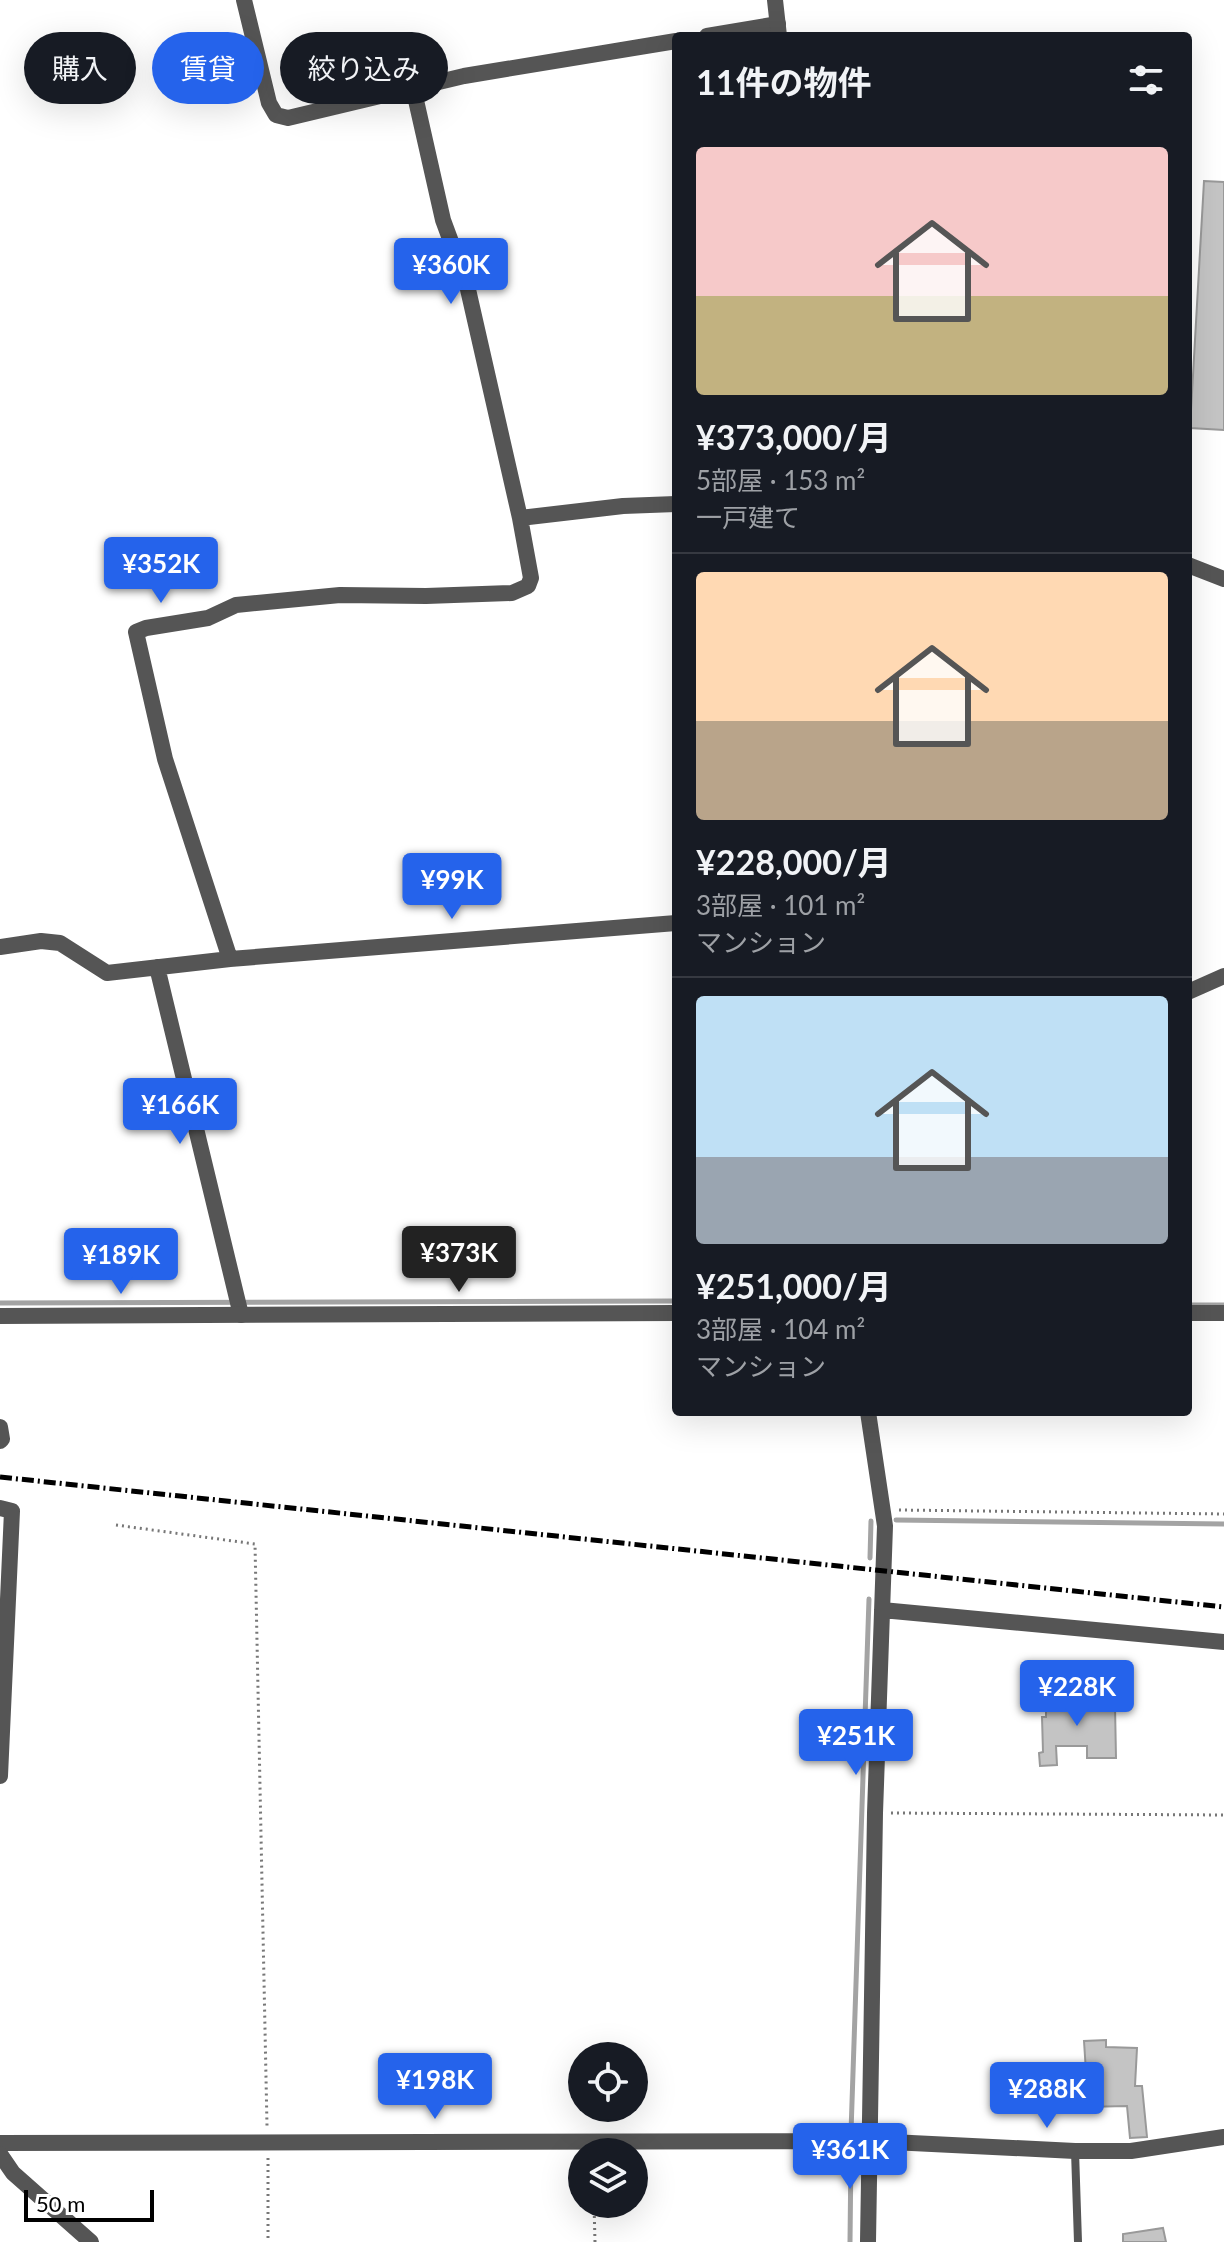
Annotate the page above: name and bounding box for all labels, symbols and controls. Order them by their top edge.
chip: 購入 [24,32,136,104]
chip: 賃貸 [152,32,264,104]
chip: 絞り込み [280,32,448,104]
icon: filters [1124,58,1168,102]
text: 11件の物件 [696,61,871,102]
icon: home [860,199,1004,343]
pin: ¥360K [395,238,507,306]
text: ¥360K [412,248,490,280]
text: ¥373,000/月 [696,416,892,457]
text: 5部屋 · 153 m² [696,464,865,496]
text: 一戸建て [696,501,800,533]
pin: ¥352K [105,537,217,605]
text: ¥352K [122,547,200,579]
icon: home [860,624,1004,768]
text: ¥228,000/月 [696,841,892,882]
pin: ¥99K [405,853,499,921]
text: ¥99K [420,863,484,895]
text: 3部屋 · 101 m² [696,889,865,921]
text: マンション [696,926,826,958]
icon: home [860,1048,1004,1192]
pin: ¥166K [124,1078,236,1146]
text: ¥166K [141,1088,219,1120]
pin: ¥373K [403,1226,515,1294]
pin: ¥189K [65,1228,177,1296]
text: ¥373K [420,1236,498,1268]
text: ¥189K [82,1238,160,1270]
text: ¥251,000/月 [696,1265,892,1306]
text: 3部屋 · 104 m² [696,1313,865,1345]
text: マンション [696,1350,826,1382]
pin: ¥228K [1021,1660,1133,1728]
text: ¥228K [1038,1670,1116,1702]
pin: ¥251K [800,1709,912,1777]
text: ¥251K [817,1719,895,1751]
map controls [568,2042,648,2218]
button: locate [568,2042,648,2122]
pin: ¥198K [379,2053,491,2121]
pin: ¥288K [991,2062,1103,2130]
text: ¥198K [396,2063,474,2095]
text: ¥288K [1008,2072,1086,2104]
pin: ¥361K [794,2123,906,2191]
text: ¥361K [811,2133,889,2165]
button: layers [568,2138,648,2218]
scale bar [24,2186,154,2222]
text: 50 m [36,2190,85,2217]

